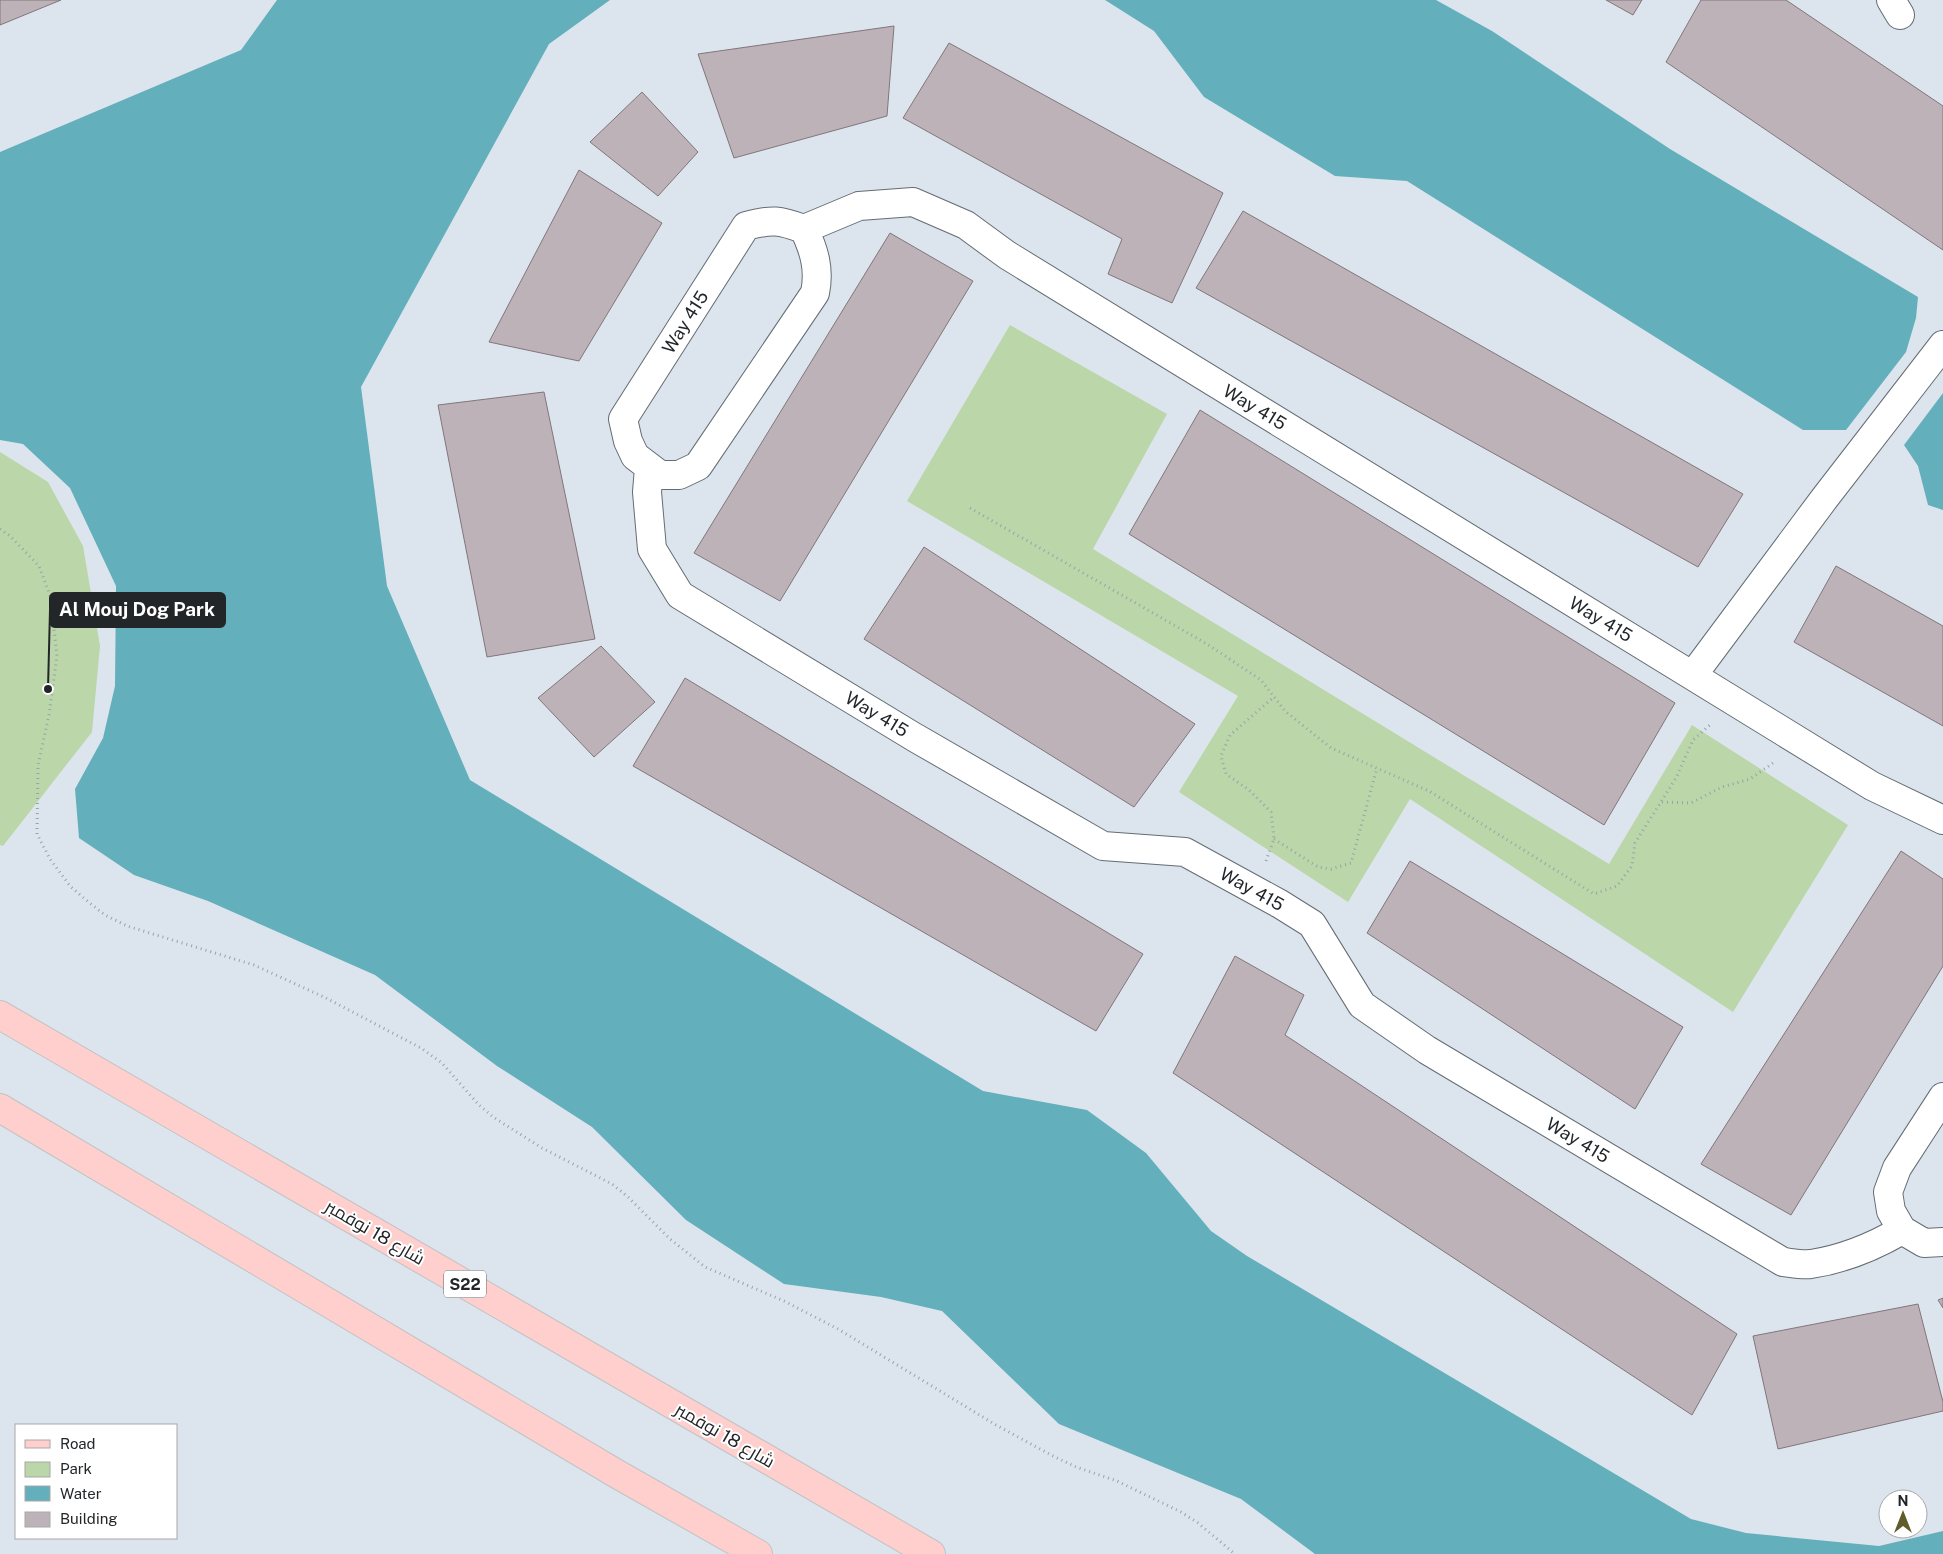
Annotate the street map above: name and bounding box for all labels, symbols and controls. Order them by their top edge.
street label: Way 415 [658,287,712,357]
street label: Way 415 [1220,380,1290,434]
street label: Way 415 [1566,592,1636,646]
callout: Al Mouj Dog Park [50,593,225,627]
text: Al Mouj Dog Park [59,598,215,620]
street label: Way 415 [842,687,912,741]
street label: Way 415 [1216,863,1288,915]
street label: Way 415 [1543,1113,1613,1167]
street label: شارع 18 نوفمبر [320,1195,429,1271]
road number: S22 [444,1270,486,1298]
street label: شارع 18 نوفمبر [670,1398,779,1474]
legend [15,1424,178,1539]
text: Road [60,1435,96,1452]
text: Park [60,1460,92,1477]
text: Water [60,1485,102,1502]
north arrow [1878,1489,1928,1539]
text: N [1898,1493,1908,1509]
text: Building [60,1510,118,1527]

